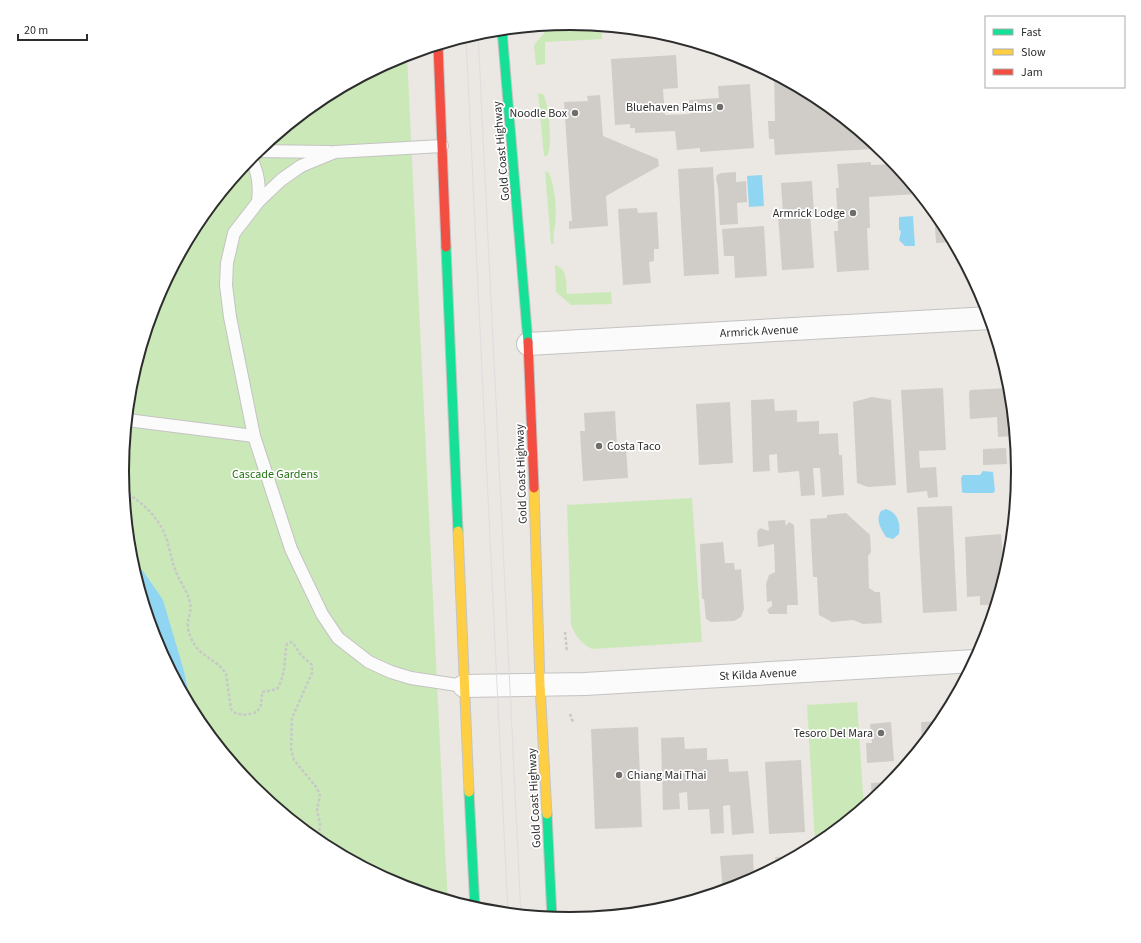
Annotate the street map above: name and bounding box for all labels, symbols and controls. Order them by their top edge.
scale bar [18,16,87,42]
legend [985,16,1125,88]
text: 20 m [24,22,48,39]
text: Fast [1021,24,1041,41]
text: Slow [1021,44,1046,61]
text: Jam [1021,64,1043,81]
place label: Bluehaven Palms [626,99,712,116]
street label: Gold Coast Highway [489,100,514,202]
marker: Bluehaven Palms [715,102,725,112]
place label: Noodle Box [509,105,568,122]
marker: Noodle Box [570,108,580,118]
place label: Armrick Lodge [773,205,845,222]
marker: Armrick Lodge [848,208,858,218]
street label: Armrick Avenue [719,321,799,342]
street label: Gold Coast Highway [511,423,532,524]
place label: Costa Taco [607,438,661,455]
marker: Costa Taco [594,441,604,451]
park label: Cascade Gardens [232,466,318,483]
street label: St Kilda Avenue [719,664,797,685]
place label: Tesoro Del Mara [793,725,873,742]
marker: Tesoro Del Mara [876,728,886,738]
street label: Gold Coast Highway [523,747,546,848]
place label: Chiang Mai Thai [627,767,707,784]
marker: Chiang Mai Thai [614,770,624,780]

